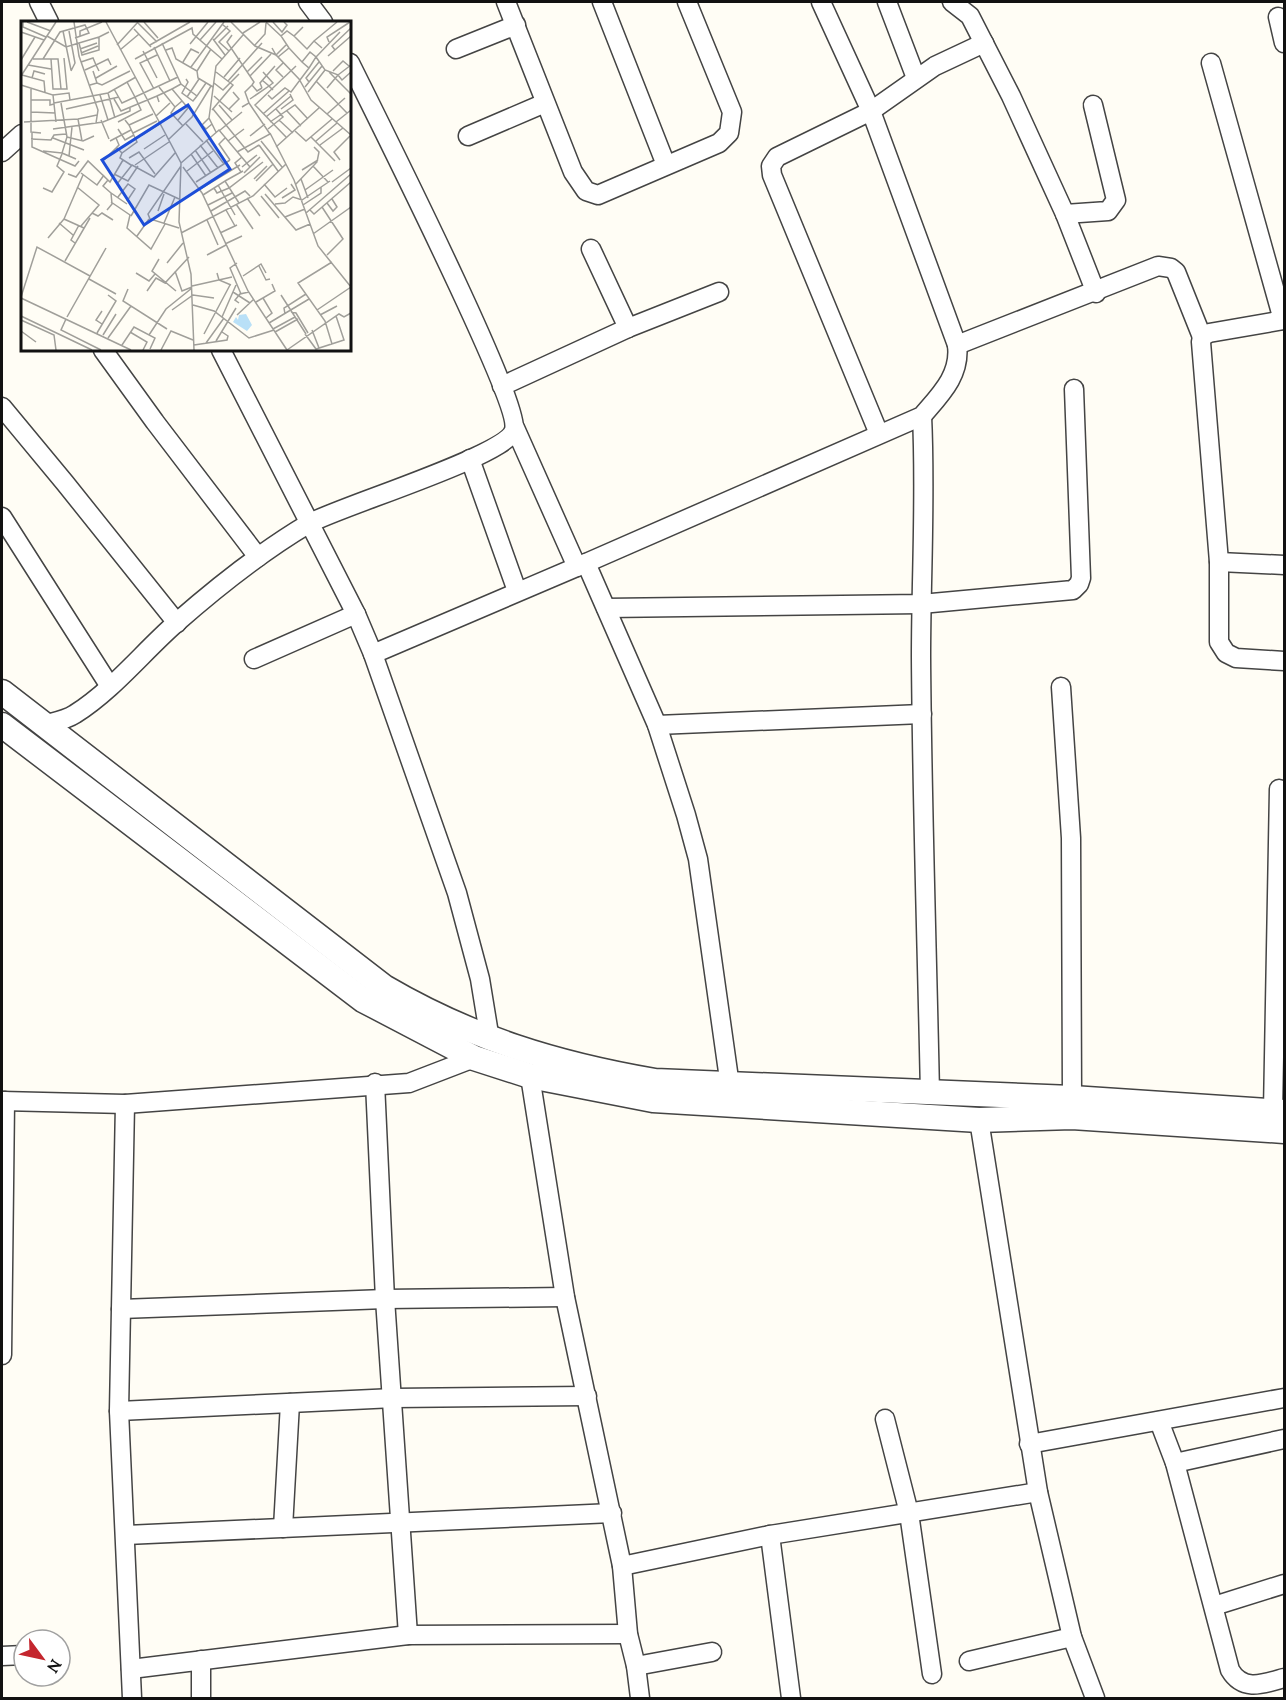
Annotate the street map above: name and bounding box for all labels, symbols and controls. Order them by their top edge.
inset map [21,21,351,351]
north arrow [12,1628,72,1688]
text: N [43,1656,66,1677]

